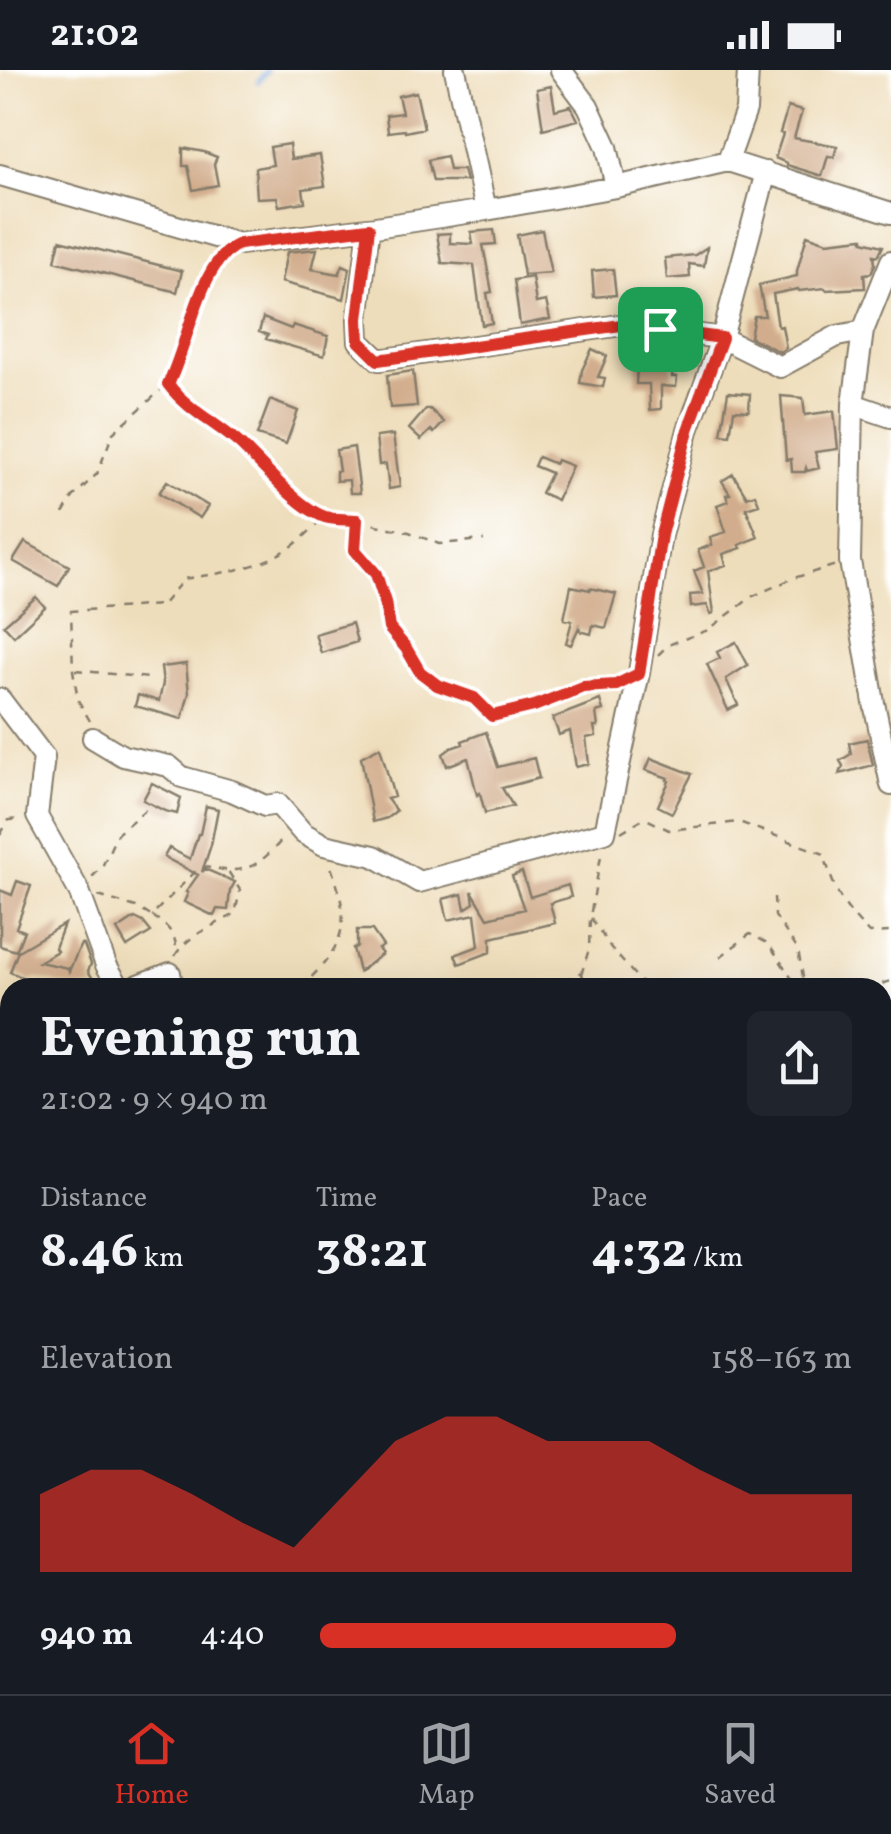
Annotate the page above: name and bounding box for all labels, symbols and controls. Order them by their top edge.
text: 21:02 [50,9,139,62]
pin [618,287,703,372]
icon: arrive [633,302,688,357]
text: Evening run [40,1003,361,1079]
button: share [747,1011,852,1116]
text: 21:02 · 9 × 940 m [40,1079,268,1123]
text: Distance [40,1179,147,1218]
text: Time [316,1179,377,1218]
text: Pace [591,1179,647,1218]
text: 8.46 [40,1218,138,1288]
text: 38:21 [316,1218,429,1288]
text: 4:32 [591,1218,687,1288]
text: km [138,1239,184,1278]
text: /km [687,1239,743,1278]
text: Elevation [40,1338,173,1382]
text: 158–163 m [710,1338,852,1382]
text: 940 m [40,1614,133,1658]
text: 4:40 [200,1614,264,1658]
tab: Home [115,1716,189,1815]
tab: Map [418,1716,474,1815]
tab: Saved [704,1716,776,1815]

